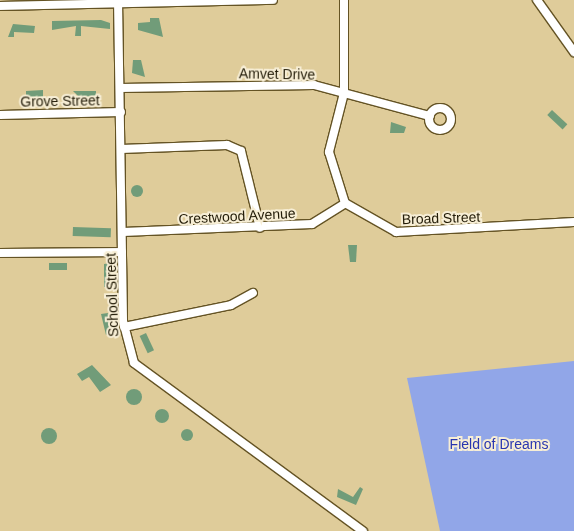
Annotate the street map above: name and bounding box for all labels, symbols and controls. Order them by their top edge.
street label: Amvet Drive [239,65,315,83]
street label: Grove Street [20,92,100,110]
street label: Crestwood Avenue [178,205,296,227]
street label: Broad Street [401,208,481,228]
street label: School Street [102,253,122,337]
park label: Field of Dreams [450,436,548,452]

